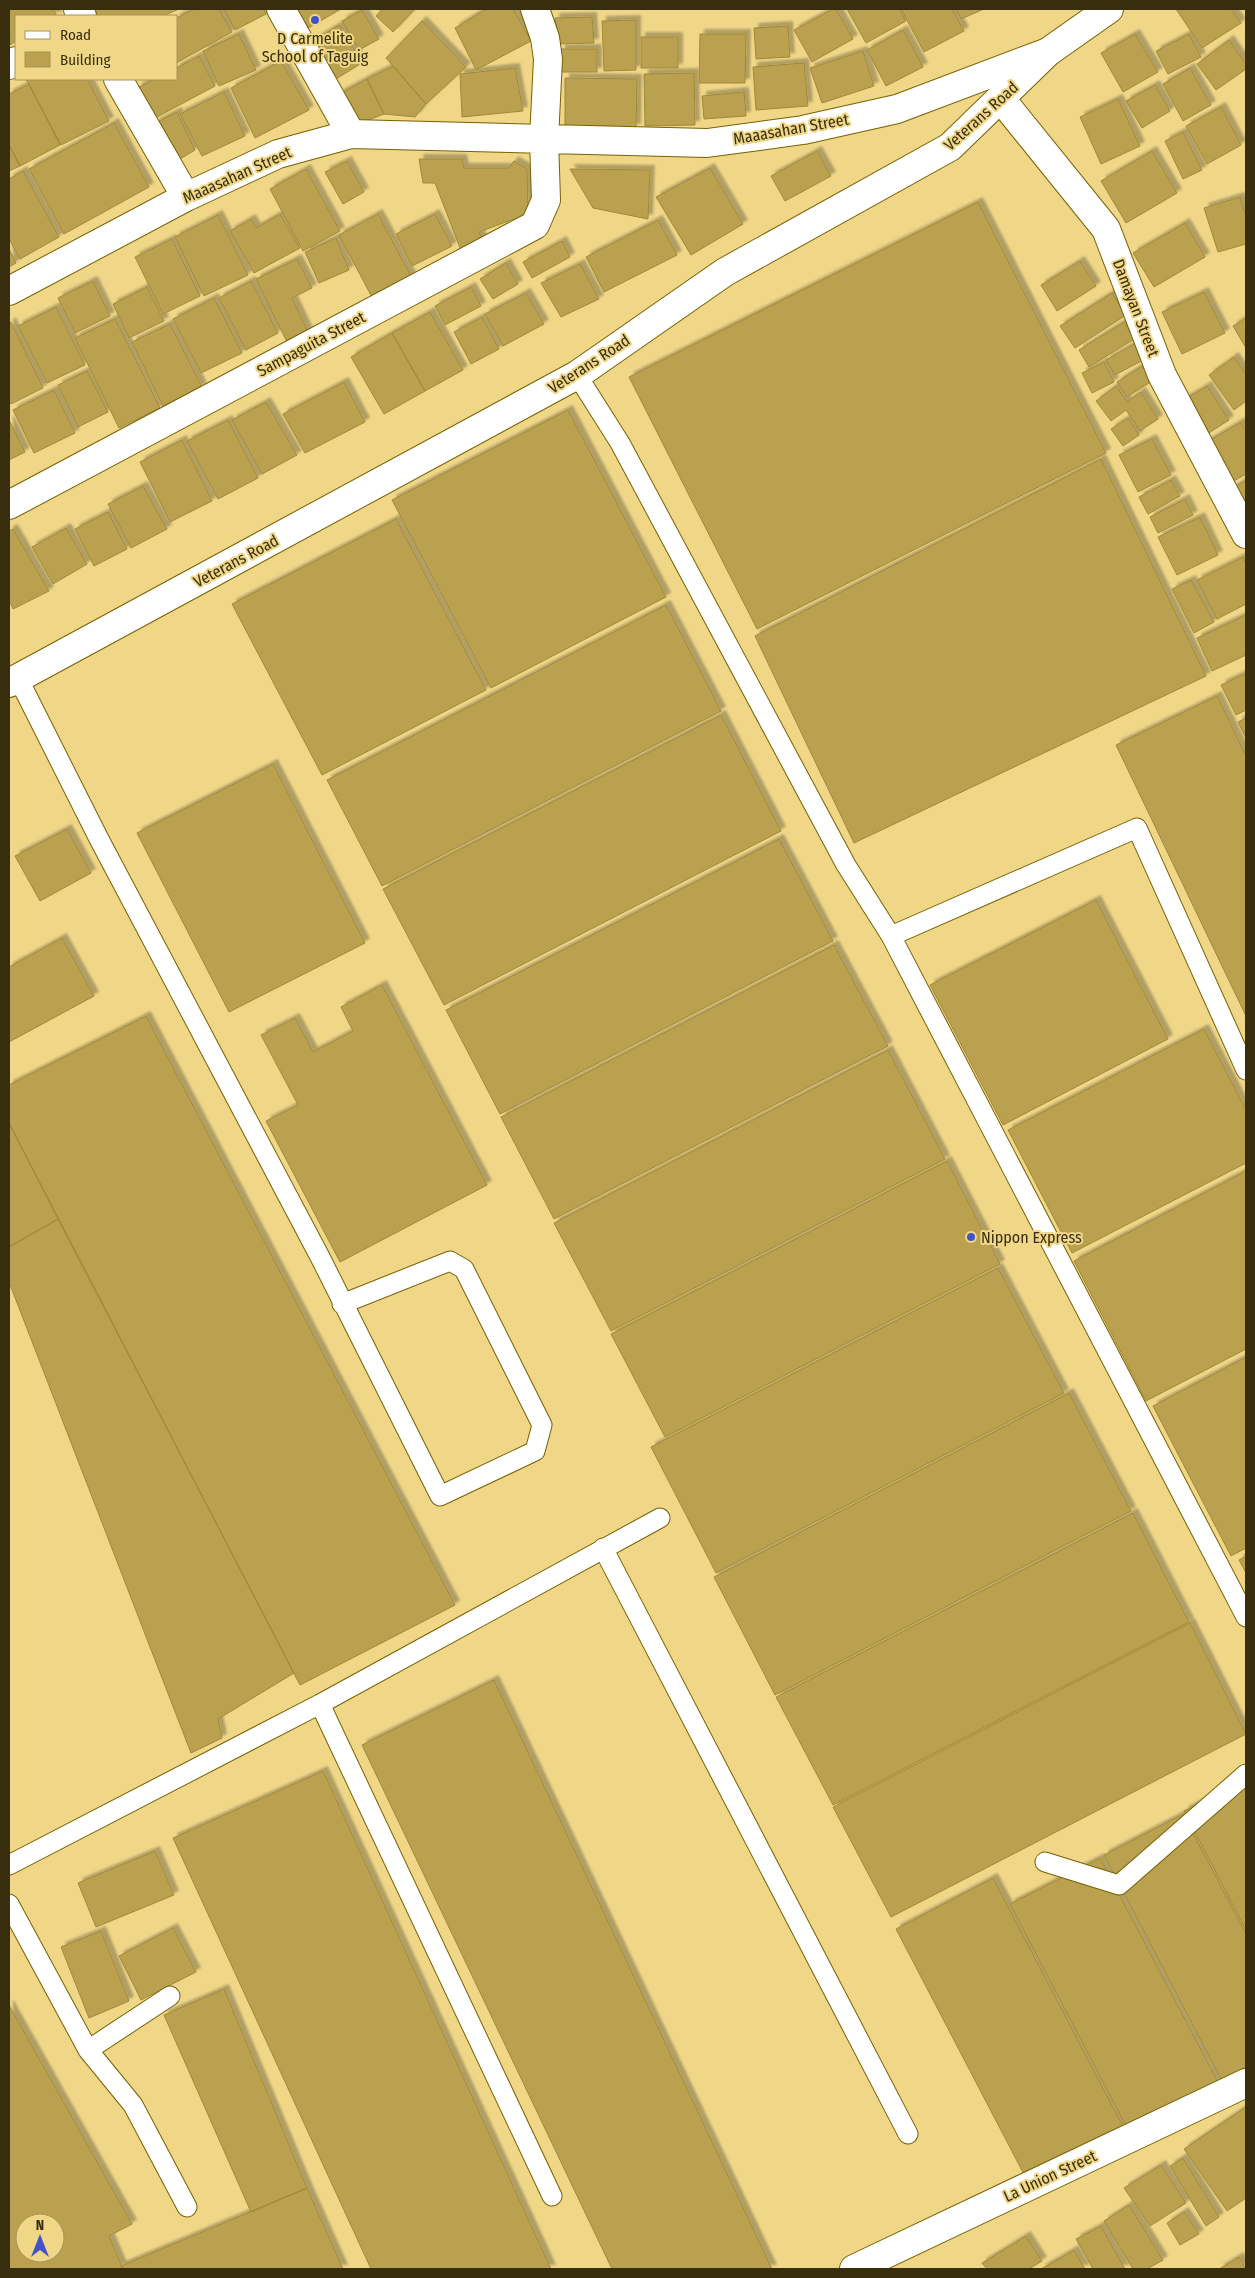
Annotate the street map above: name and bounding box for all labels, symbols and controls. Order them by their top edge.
marker: D Carmelite School of Taguig [309,14,321,26]
legend [15,15,178,80]
text: Road [60,26,91,44]
place label: D Carmelite School of Taguig [262,29,369,66]
text: Building [60,51,111,69]
street label: Veterans Road [940,78,1022,154]
street label: Maaasahan Street [732,109,851,149]
street label: Maaasahan Street [180,142,295,207]
street label: Damayan Street [1109,256,1164,360]
street label: Sampaguita Street [254,307,369,381]
street label: Veterans Road [545,331,633,397]
street label: Veterans Road [190,531,282,591]
place label: Nippon Express [981,1228,1082,1247]
marker: Nippon Express [965,1231,977,1243]
street label: La Union Street [1000,2146,1100,2206]
north arrow [15,2213,65,2263]
text: N [36,2217,44,2234]

